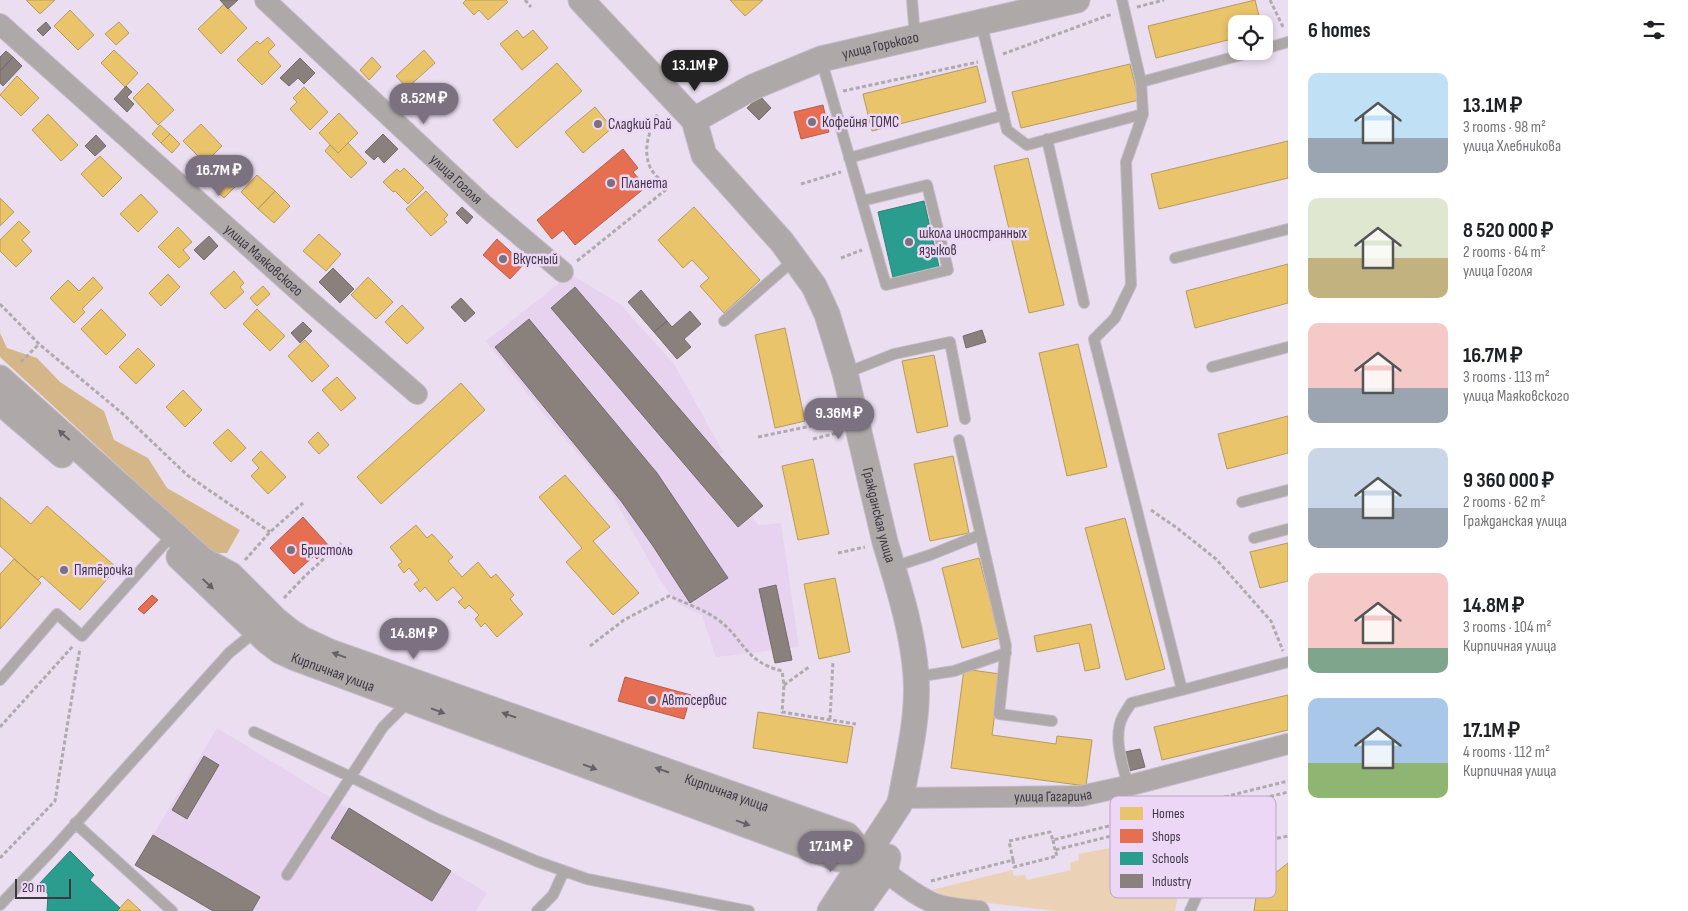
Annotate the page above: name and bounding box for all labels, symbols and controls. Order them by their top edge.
map controls [1228,15,1273,60]
button: locate [1228,15,1273,60]
icon: filters [1640,16,1668,44]
text: 6 homes [1308,18,1371,43]
street label: улица Горького [840,27,921,63]
pin: 13.1M ₽ [649,49,741,92]
text: 13.1M ₽ [672,56,718,75]
pin: 8.52M ₽ [378,82,470,125]
text: 8.52M ₽ [400,89,448,108]
icon: home [1348,93,1408,153]
text: 13.1M ₽ [1463,93,1523,118]
place label: Кофейня ТОМС [822,113,899,132]
place label: Сладкий Рай [608,115,672,134]
marker: Кофейня ТОМС [806,116,818,128]
marker: Сладкий Рай [592,118,604,130]
text: 3 rooms · 98 m² [1463,118,1546,137]
text: улица Хлебникова [1463,137,1561,156]
street label: улица Гоголя [426,150,487,208]
pin: 16.7M ₽ [173,154,265,197]
text: 16.7M ₽ [196,161,242,180]
place label: Планета [621,174,668,193]
marker: Планета [605,177,617,189]
icon: home [1348,218,1408,278]
text: 8 520 000 ₽ [1463,218,1553,243]
street label: улица Маяковского [220,220,307,300]
place label: школа иностранных языков [919,224,1027,260]
marker: школа иностранных языков [903,236,915,248]
text: 2 rooms · 64 m² [1463,243,1546,262]
place label: Вкусный [513,250,558,269]
marker: Вкусный [497,253,509,265]
text: улица Гоголя [1463,262,1533,281]
icon: home [1348,343,1408,403]
text: 16.7M ₽ [1463,343,1523,368]
text: 3 rooms · 113 m² [1463,368,1550,387]
text: улица Маяковского [1463,387,1569,406]
pin: 9.36M ₽ [793,398,885,440]
text: 9.36M ₽ [815,404,863,423]
one-way arrow [58,430,71,441]
street label: Гражданская улица [858,465,900,565]
icon: home [1348,468,1408,528]
text: 9 360 000 ₽ [1463,468,1554,493]
text: 2 rooms · 62 m² [1463,493,1546,512]
text: Гражданская улица [1463,512,1567,531]
place label: Бристоль [301,541,353,560]
marker: Бристоль [285,544,297,556]
place label: Пятёрочка [74,561,133,580]
marker: Пятёрочка [58,564,70,576]
one-way arrow [201,578,213,590]
icon: home [1348,593,1408,653]
text: 14.8M ₽ [1463,593,1525,618]
pin: 14.8M ₽ [368,618,460,660]
text: 3 rooms · 104 m² [1463,618,1551,637]
text: 14.8M ₽ [391,624,437,643]
text: Кирпичная улица [1463,637,1556,656]
street label: Кирпичная улица [289,648,378,696]
one-way arrow [332,651,347,658]
place label: Автосервис [661,691,727,710]
marker: Автосервис [646,694,658,706]
one-way arrow [431,707,446,715]
one-way arrow [501,711,516,719]
icon: home [1348,718,1408,778]
text: 17.1M ₽ [1463,718,1520,743]
text: 4 rooms · 112 m² [1463,743,1550,762]
text: Кирпичная улица [1463,762,1556,781]
one-way arrow [583,764,598,771]
one-way arrow [655,765,670,773]
street label: Кирпичная улица [682,769,771,816]
street label: улица Гагарина [1014,784,1094,806]
legend [1110,796,1276,898]
text: Homes [1152,805,1185,822]
one-way arrow [736,819,751,827]
text: Shops [1152,828,1181,845]
pin: 17.1M ₽ [785,830,877,873]
text: 17.1M ₽ [809,837,853,856]
text: Schools [1152,850,1189,867]
text: Industry [1152,873,1192,890]
scale bar [15,876,71,899]
text: 20 m [22,879,45,896]

